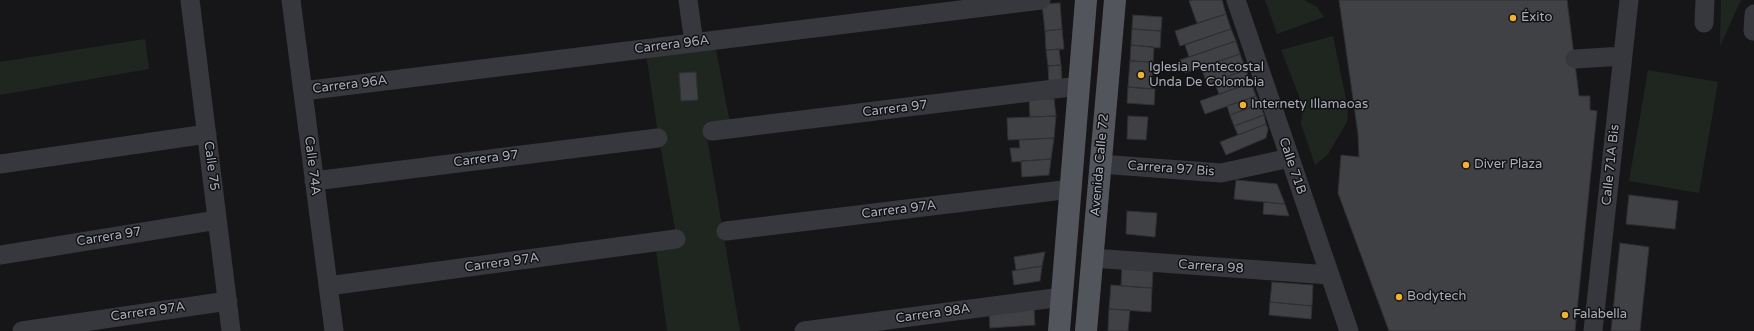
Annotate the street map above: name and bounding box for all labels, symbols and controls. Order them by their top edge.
place label: Éxito [1521,10,1552,26]
marker: Éxito [1508,13,1518,23]
street label: Carrera 96A [634,33,710,57]
place label: Iglesia Pentecostal Unda De Colombia [1149,60,1264,91]
marker: Iglesia Pentecostal Unda De Colombia [1136,70,1146,80]
street label: Carrera 96A [312,73,388,97]
street label: Carrera 97 [862,97,928,121]
place label: Internety Illamaoas [1251,97,1368,113]
marker: Internety Illamaoas [1238,100,1248,110]
street label: Avenida Calle 72 [1088,113,1112,217]
street label: Calle 71A Bis [1599,124,1623,206]
street label: Calle 74A [301,135,323,197]
street label: Calle 71B [1275,136,1309,196]
street label: Calle 75 [200,140,222,192]
street label: Carrera 97 [453,147,519,171]
place label: Diver Plaza [1474,157,1542,173]
street label: Carrera 97 Bis [1127,158,1215,180]
marker: Diver Plaza [1461,160,1471,170]
street label: Carrera 97A [861,198,937,222]
street label: Carrera 97 [75,224,143,250]
street label: Carrera 97A [464,250,540,276]
street label: Carrera 98 [1178,257,1244,277]
place label: Bodytech [1407,289,1466,305]
marker: Bodytech [1394,292,1404,302]
street label: Carrera 97A [110,299,186,325]
street label: Carrera 98A [895,301,971,327]
place label: Falabella [1573,307,1627,323]
marker: Falabella [1560,310,1570,320]

